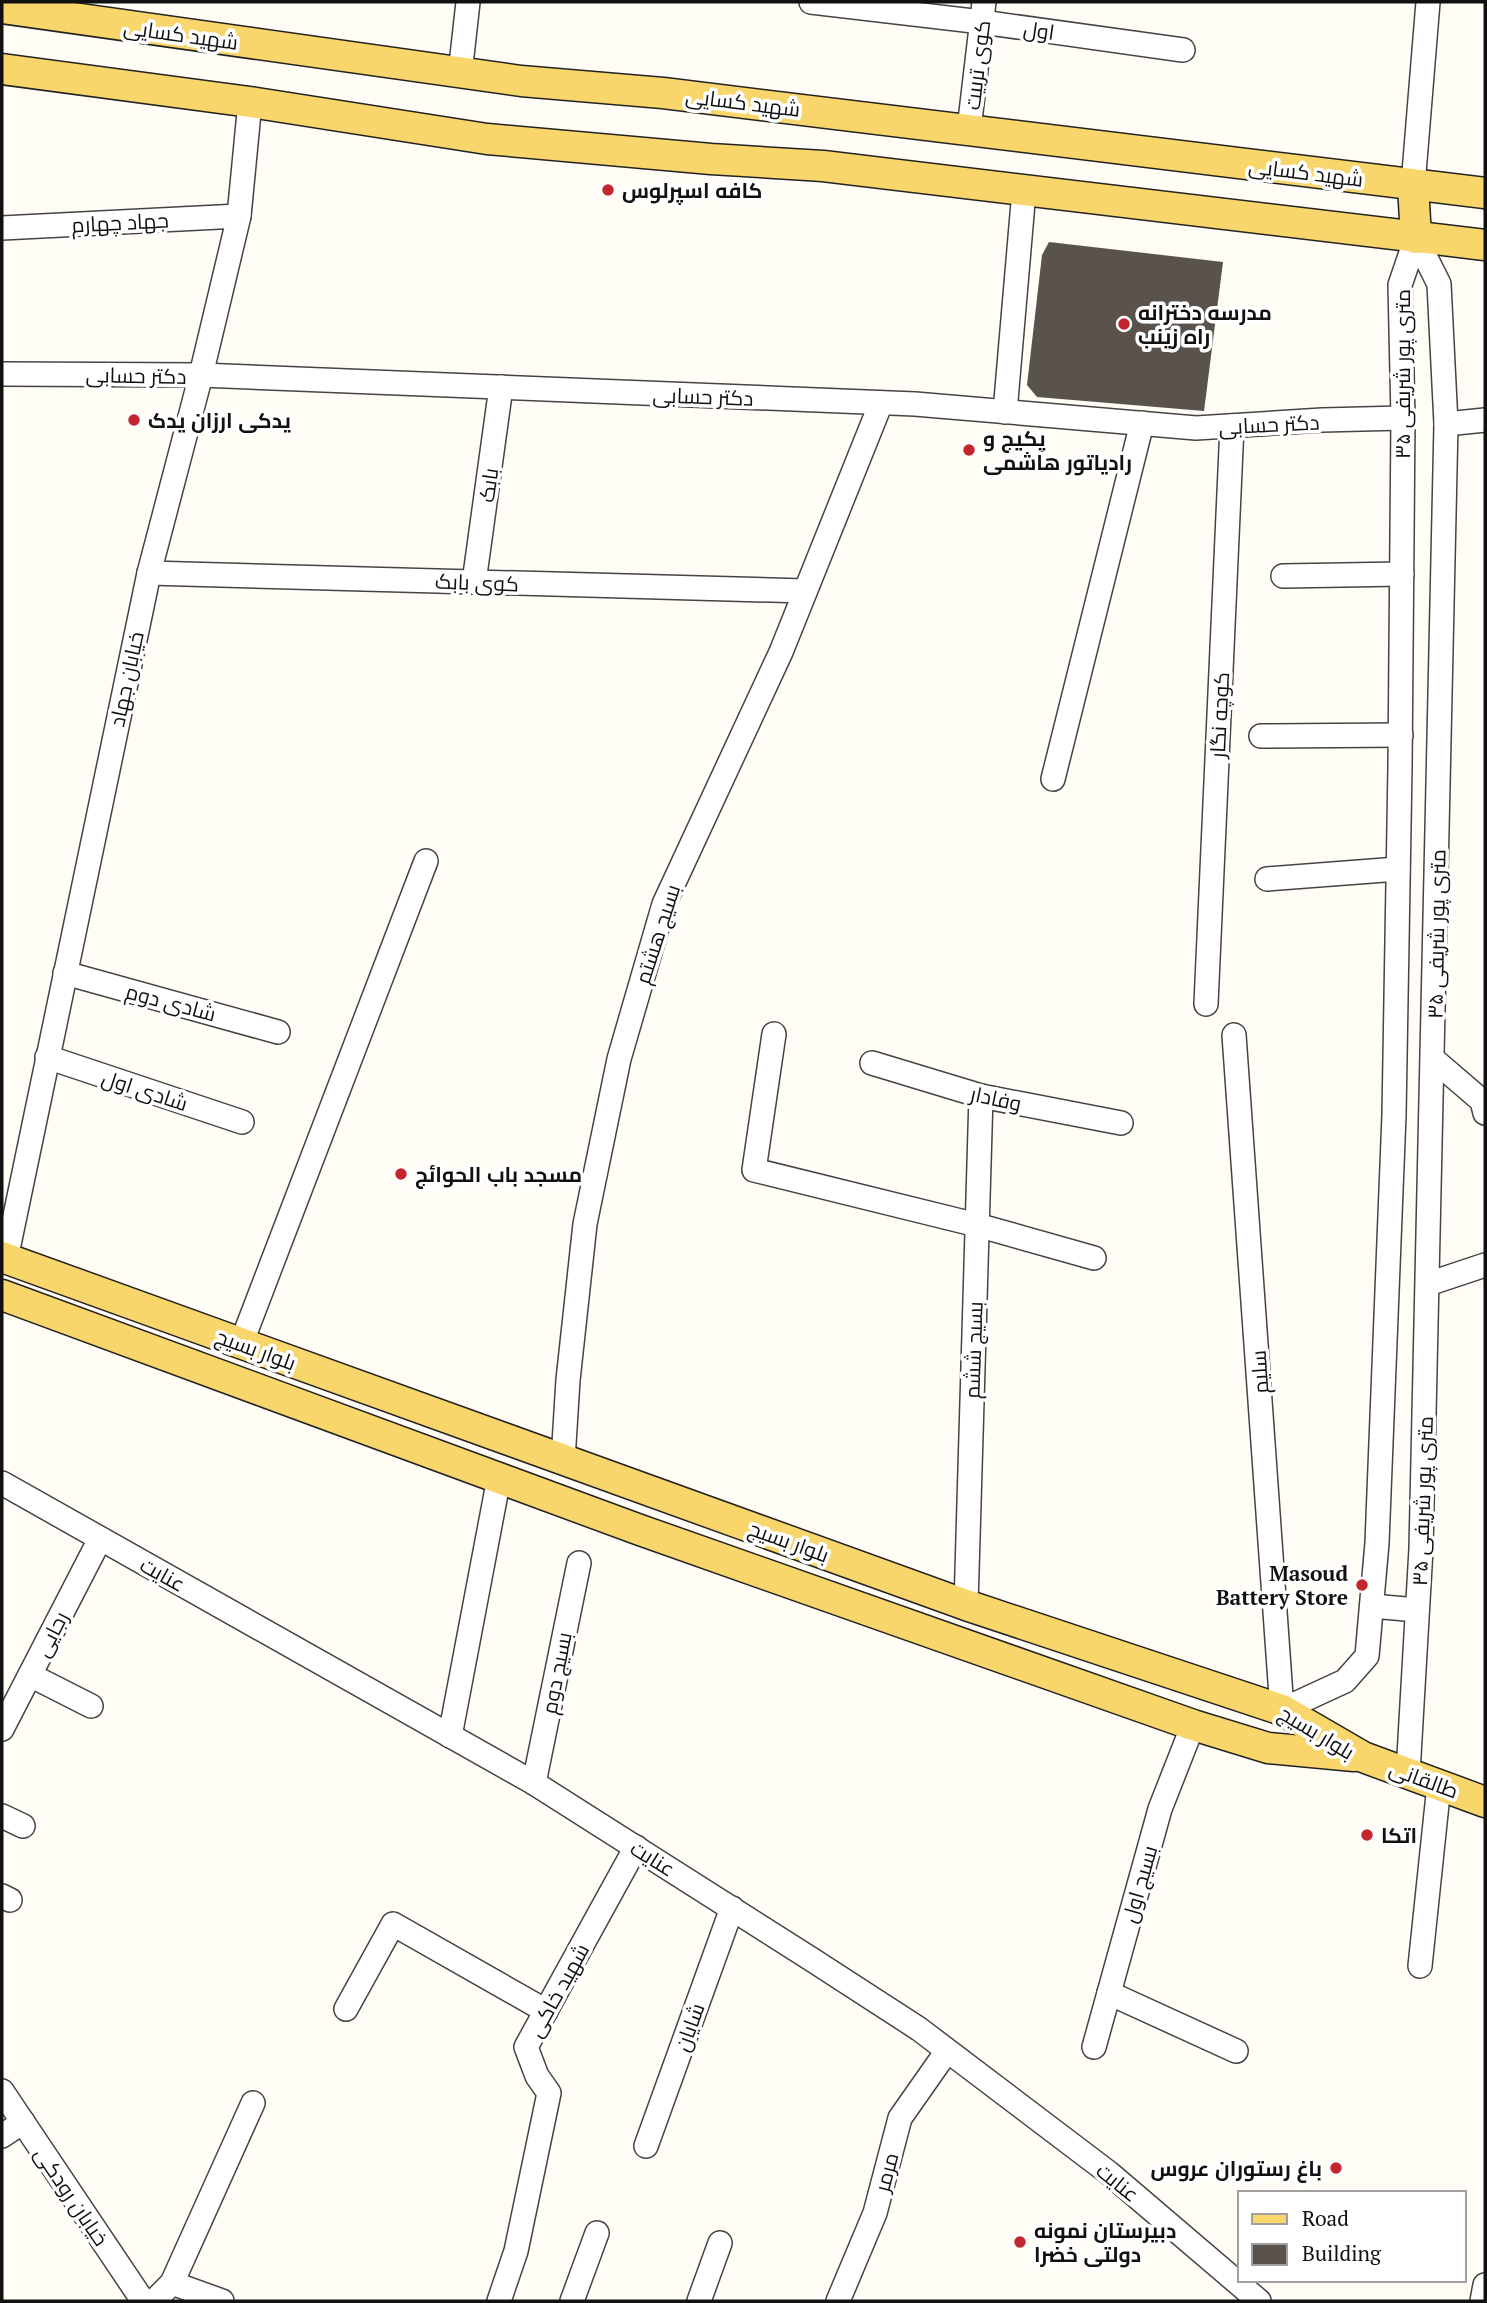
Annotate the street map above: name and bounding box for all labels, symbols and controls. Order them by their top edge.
street label: شهید کسایی [122,12,240,56]
street label: اول [1022,14,1056,46]
street label: کوی تربیت [958,19,996,111]
street label: شهید کسایی [684,81,802,123]
street label: شهید کسایی [1247,151,1365,193]
place label: کافه اسپرلوس [622,176,762,206]
marker: کافه اسپرلوس [600,182,616,198]
street label: جهاد چهارم [71,205,169,240]
street label: ۳۵ متری پور شریفی [1388,289,1417,459]
place label: مدرسه دخترانه راه زینب [1138,298,1272,350]
marker: مدرسه دخترانه راه زینب [1116,316,1132,332]
street label: دکتر حسابی [85,360,187,390]
street label: دکتر حسابی [652,380,754,412]
place label: یدکی ارزان یدک [148,406,291,434]
street label: دکتر حسابی [1218,407,1320,441]
marker: یدکی ارزان یدک [126,412,142,428]
place label: پکیج و رادیاتور هاشمی [983,424,1132,476]
marker: پکیج و رادیاتور هاشمی [961,442,977,458]
street label: بابک [472,466,504,504]
street label: کوی بابک [435,567,519,597]
street label: خیابان جهاد [102,629,150,729]
street label: کوچه نگار [1203,671,1236,760]
street label: ۳۵ متری پور شریفی [1421,849,1452,1019]
street label: بسیج هشتم [628,881,687,988]
street label: شادی دوم [123,977,219,1028]
street label: شادی اول [98,1063,192,1117]
street label: وفادار [967,1079,1024,1117]
place label: مسجد باب الحوائج [415,1160,582,1189]
marker: مسجد باب الحوائج [393,1166,409,1182]
street label: بسیج ششم [957,1301,990,1399]
street label: بلوار بسیج [212,1322,300,1377]
street label: سلیم [1244,1349,1275,1395]
street label: ۳۵ متری پور شریفی [1405,1416,1440,1586]
street label: بلوار بسیج [745,1514,833,1569]
street label: عنایت [135,1550,191,1598]
place label: Masoud Battery Store [1216,1559,1348,1611]
marker: Masoud Battery Store [1354,1577,1370,1593]
street label: رجایی [28,1606,74,1662]
street label: بسيج دوم [534,1630,579,1717]
street label: بلوار بسیج [1273,1698,1360,1766]
street label: طالقانی [1386,1754,1462,1804]
place label: اتکا [1381,1821,1417,1849]
marker: اتکا [1359,1827,1375,1843]
street label: عنایت [625,1834,681,1882]
street label: بسیج اول [1115,1842,1164,1926]
street label: شهید خاکی [521,1938,595,2042]
street label: شایان [667,1999,711,2055]
street label: خیابان رودکی [29,2141,115,2251]
street label: مرمر [867,2149,905,2196]
place label: باغ رستوران عروس [1150,2154,1322,2183]
street label: عنایت [1091,2156,1145,2208]
marker: باغ رستوران عروس [1328,2160,1344,2176]
legend [1238,2191,1466,2282]
text: Road [1302,2204,1349,2232]
place label: دبیرستان نمونه دولتی خضرا [1034,2216,1176,2268]
marker: دبیرستان نمونه دولتی خضرا [1012,2234,1028,2250]
text: Building [1302,2239,1382,2267]

